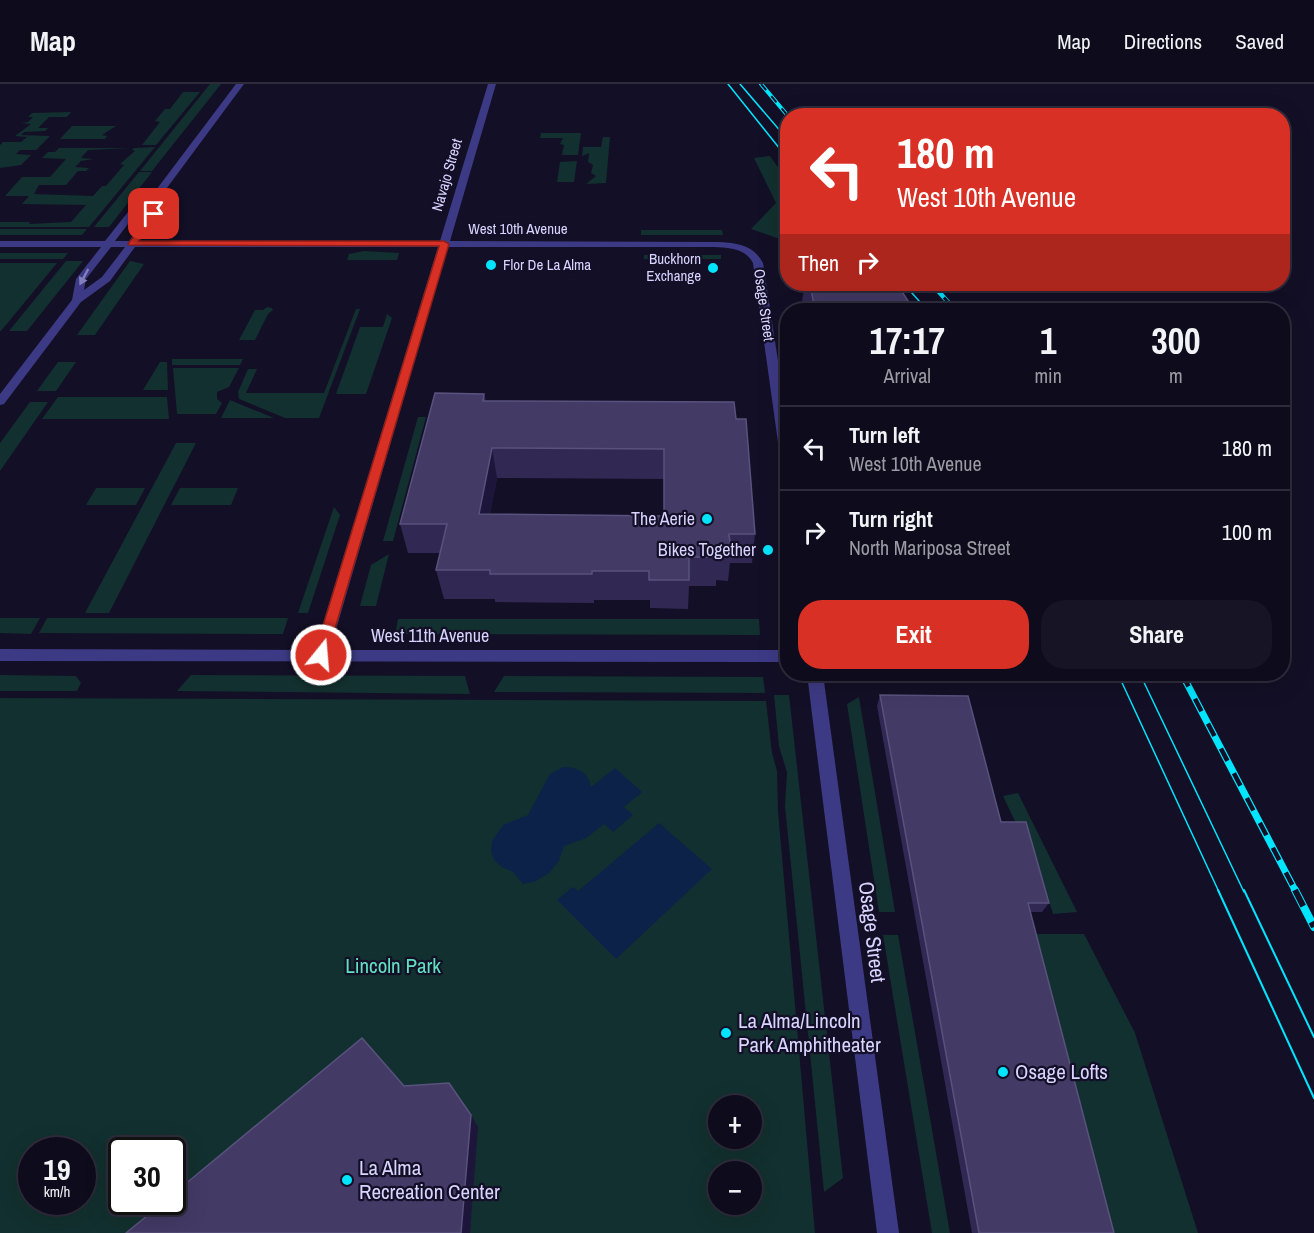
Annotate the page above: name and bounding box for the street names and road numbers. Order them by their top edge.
street label: Navajo Street [426,136,467,214]
street label: West 10th Avenue [468,218,568,239]
street label: Osage Street [749,268,780,343]
street label: West 11th Avenue [371,623,489,648]
street label: Osage Street [852,880,893,984]

